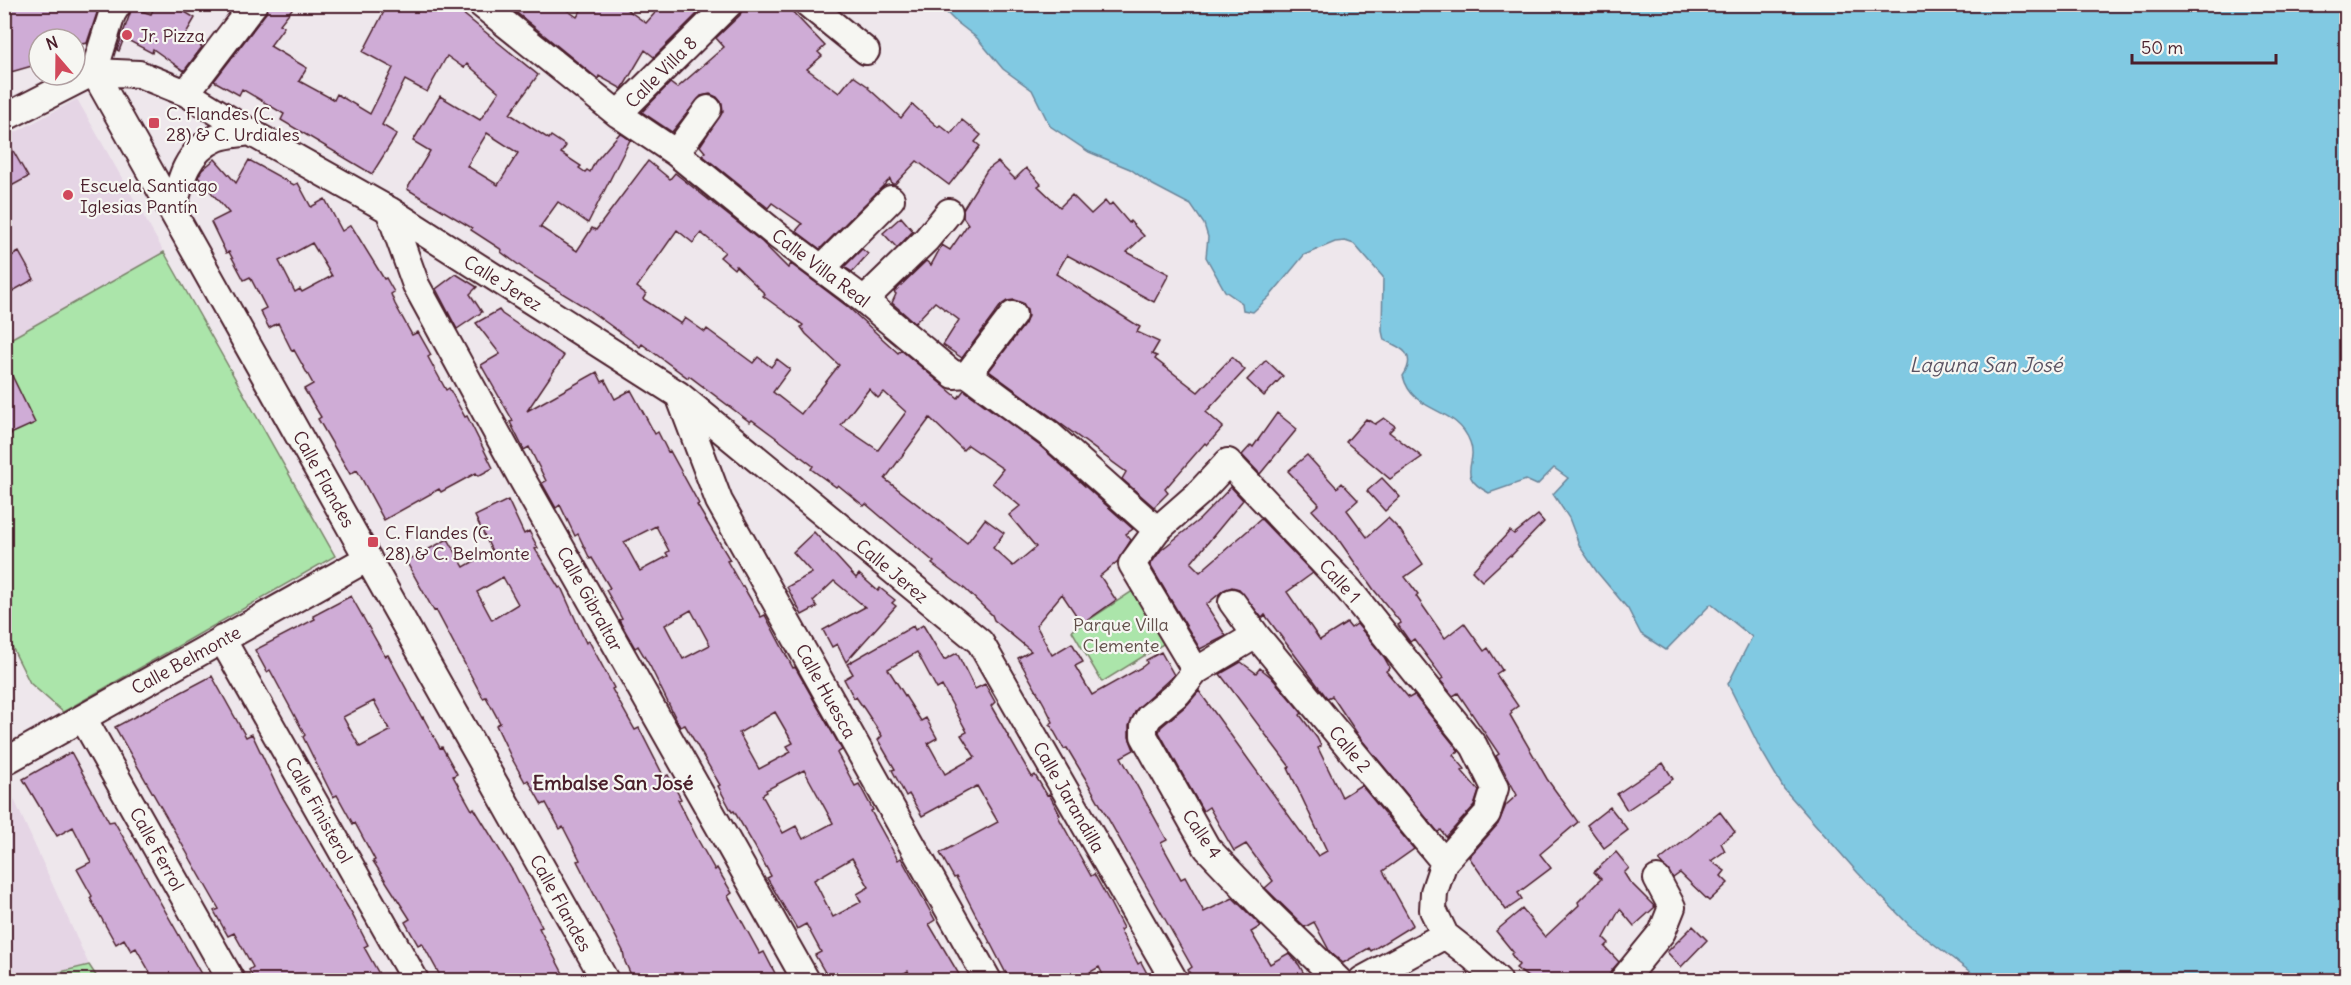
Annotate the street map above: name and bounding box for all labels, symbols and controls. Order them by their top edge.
place label: Jr. Pizza [139,24,205,47]
north arrow [27,27,87,87]
scale bar [2132,27,2276,65]
marker: Jr. Pizza [120,28,134,42]
street label: Calle Villa 8 [620,31,702,113]
text: N [43,32,60,54]
text: 50 m [2141,36,2183,59]
place label: C. Flandes (C. 28) & C. Urdiales [166,102,300,146]
marker: C. Flandes (C. 28) & C. Urdiales [147,116,161,130]
place label: Escuela Santiago Iglesias Pantín [80,174,218,218]
marker: Escuela Santiago Iglesias Pantín [61,188,75,202]
street label: Calle Villa Real [767,224,875,312]
street label: Calle Jerez [460,250,547,316]
water label: Laguna San José [1910,352,2064,377]
street label: Calle Flandes [288,426,360,532]
place label: C. Flandes (C. 28) & C. Belmonte [385,521,530,565]
street label: Calle Jerez [851,534,933,608]
marker: C. Flandes (C. 28) & C. Belmonte [366,535,380,549]
street label: Calle Gibraltar [552,543,629,656]
street label: Calle 1 [1314,554,1366,608]
park label: Parque Villa Clemente [1073,613,1169,657]
street label: Calle Belmonte [127,621,245,699]
street label: Calle Huesca [791,640,861,742]
street label: Calle 2 [1324,721,1376,777]
street label: Calle Jarandilla [1028,737,1110,857]
street label: Calle Finisterol [280,753,358,867]
district label: Embalse San José [533,770,694,795]
street label: Calle Ferrol [125,803,189,895]
street label: Calle 4 [1177,805,1227,863]
street label: Calle Flandes [525,850,597,956]

